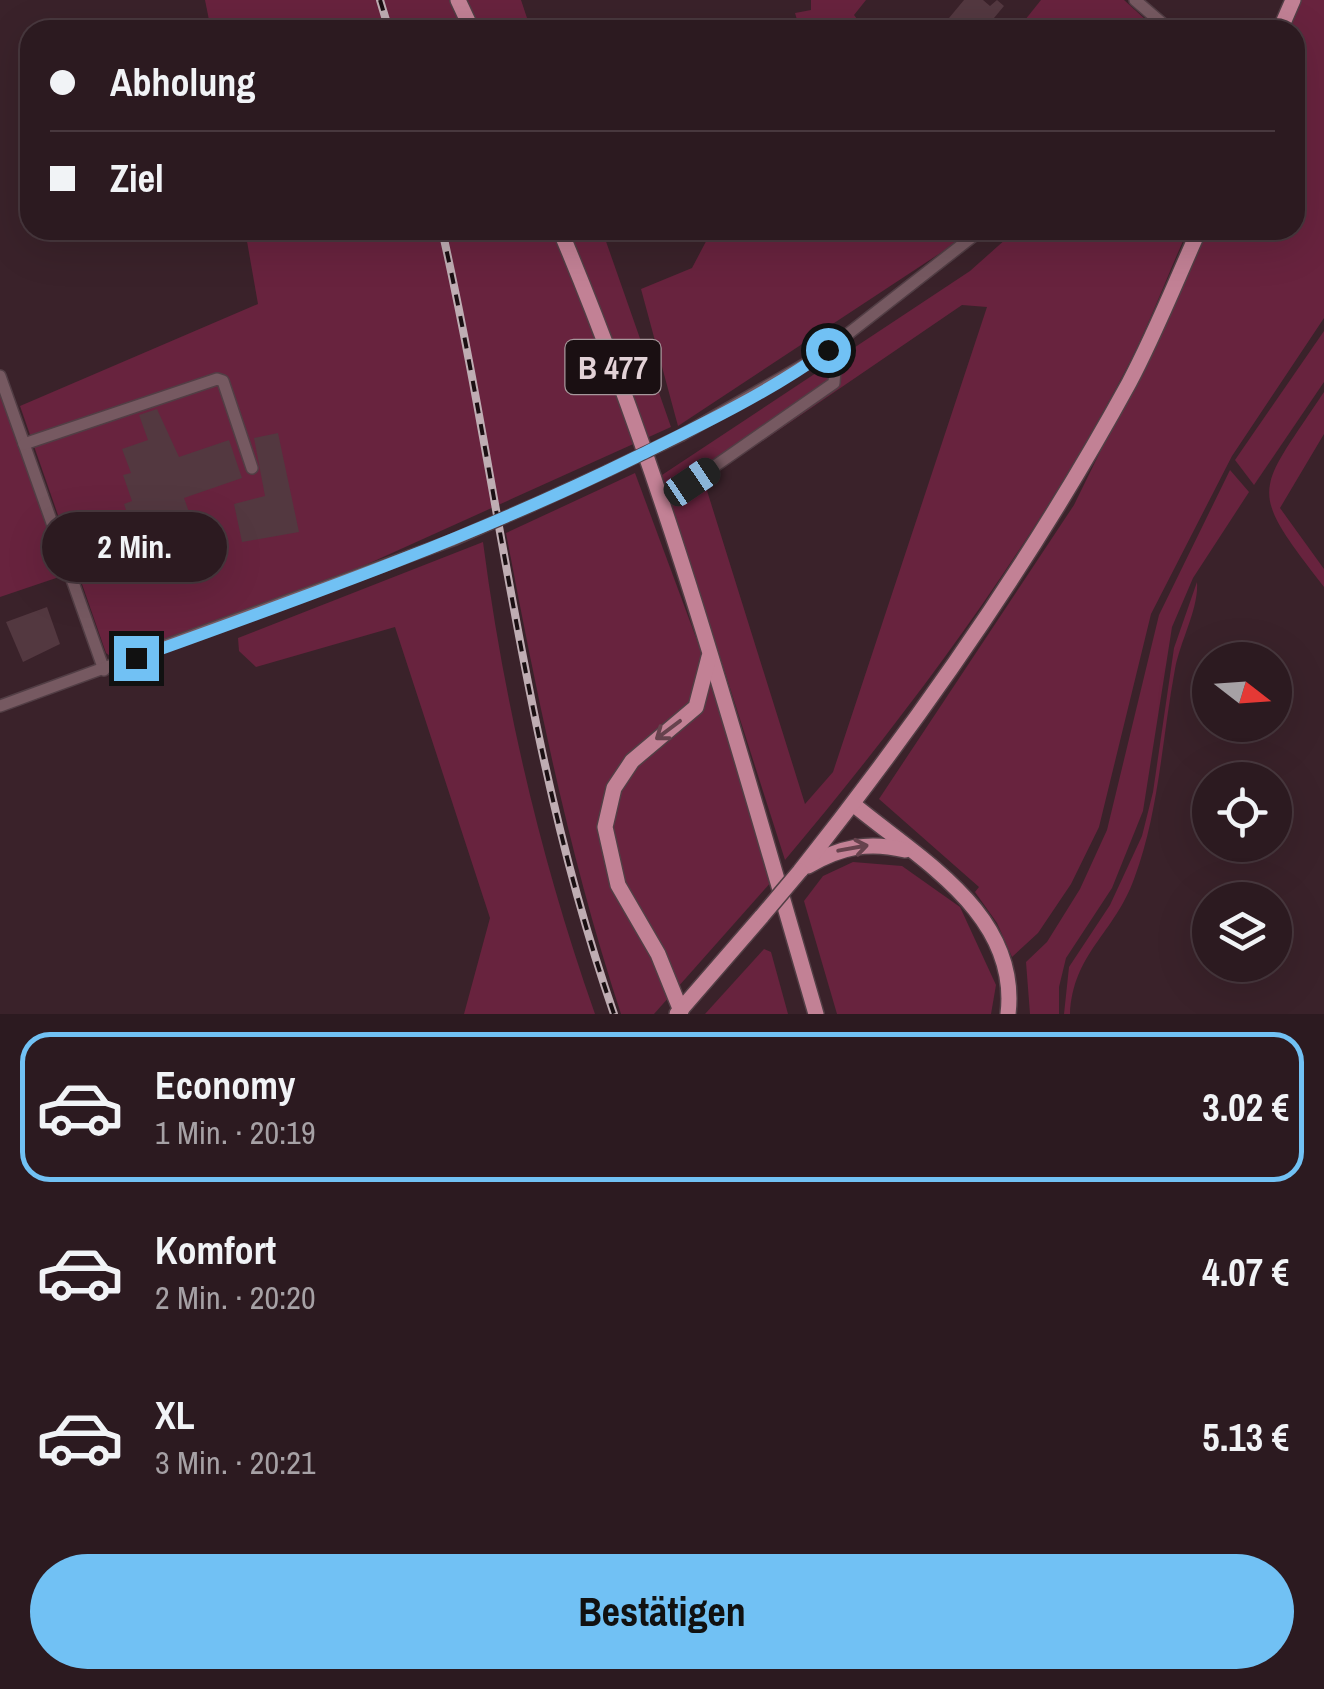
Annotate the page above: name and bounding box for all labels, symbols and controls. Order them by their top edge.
text: Abholung [110,57,255,108]
text: Ziel [110,153,164,204]
route start [806,328,851,373]
road number: B 477 [566,340,660,394]
car [659,453,725,511]
callout: 2 Min. [44,513,228,583]
text: 2 Min. [97,525,172,568]
route end [114,636,159,681]
north arrow [1192,642,1292,742]
map controls [1192,642,1292,982]
one-way arrow [655,720,682,741]
button: locate [1192,762,1292,862]
one-way arrow [836,838,869,857]
button: layers [1192,882,1292,982]
text: Economy [155,1060,295,1111]
icon: car [35,1062,125,1152]
text: 3.02 € [1202,1082,1289,1133]
text: 1 Min. · 20:19 [155,1111,315,1154]
text: Komfort [155,1225,276,1276]
icon: car [35,1227,125,1317]
text: 4.07 € [1202,1247,1289,1298]
text: 2 Min. · 20:20 [155,1276,315,1319]
text: XL [155,1390,195,1441]
icon: car [35,1392,125,1482]
text: 5.13 € [1202,1412,1289,1463]
text: 3 Min. · 20:21 [155,1441,315,1484]
button: Bestätigen [30,1554,1294,1669]

